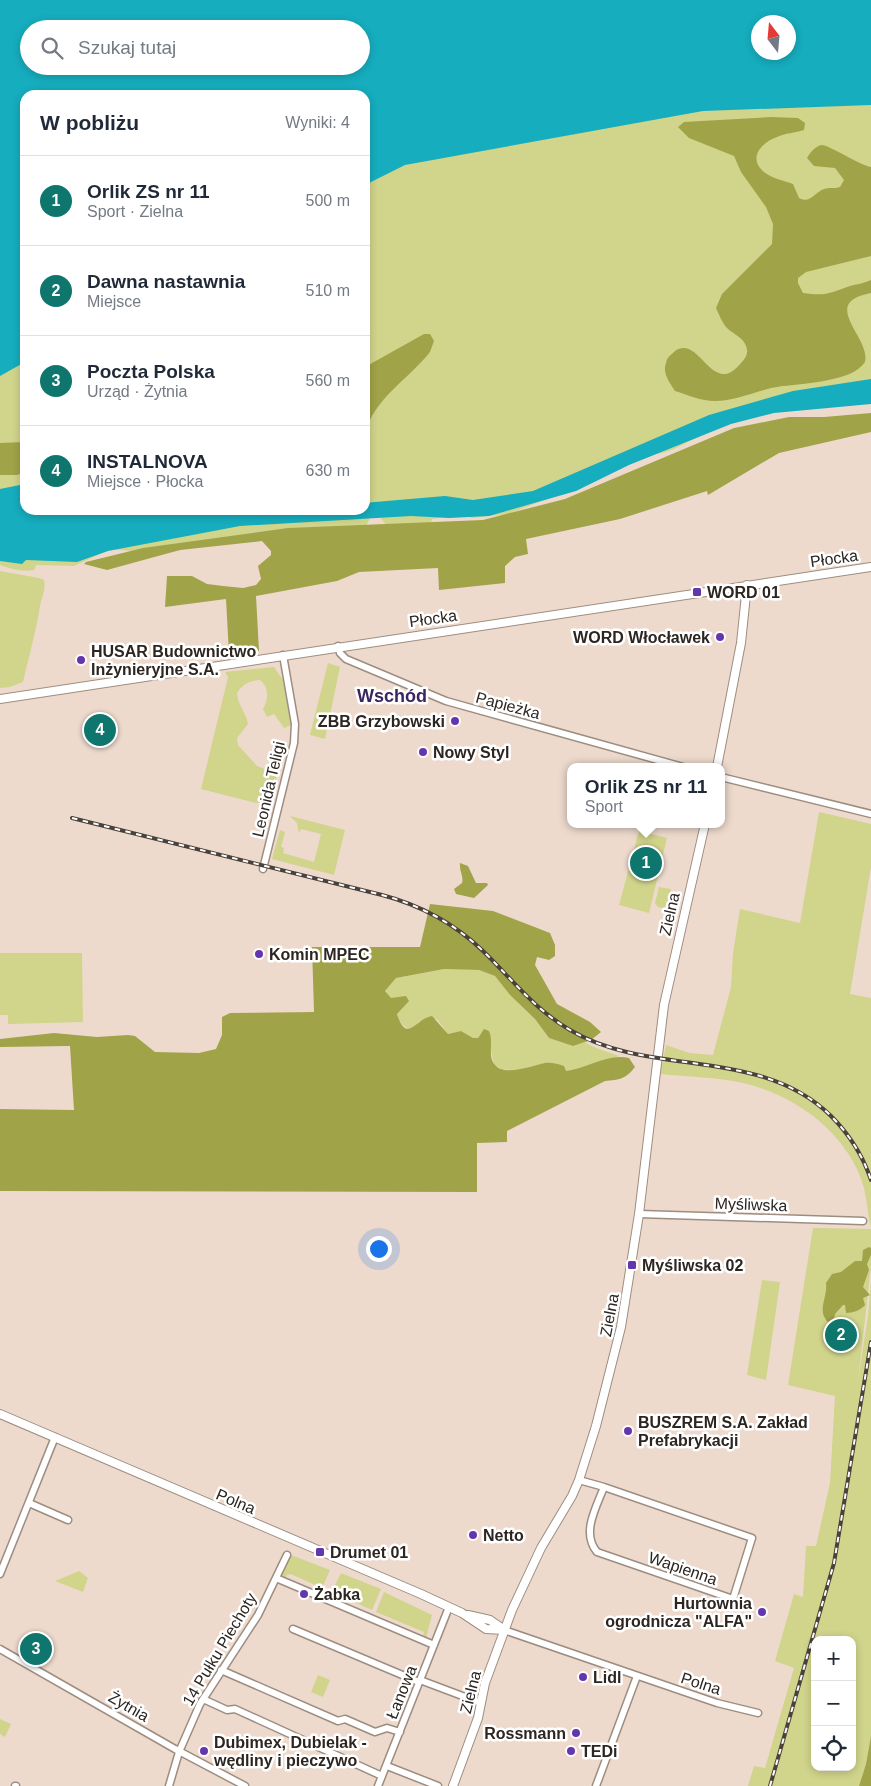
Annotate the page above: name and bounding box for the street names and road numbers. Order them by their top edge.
street label: Płocka [809,547,859,570]
street label: Płocka [408,607,458,630]
street label: Papieżka [474,689,542,722]
street label: Leonida Teligi [249,740,288,839]
street label: Zielna [656,891,683,937]
street label: Myśliwska [714,1195,788,1214]
street label: Zielna [597,1292,622,1338]
street label: Polna [214,1486,258,1517]
street label: Wapienna [646,1549,719,1588]
street label: 14 Pułku Piechoty [179,1590,260,1709]
street label: Łanowa [383,1663,420,1721]
street label: Zielna [457,1669,484,1715]
street label: Polna [679,1669,723,1698]
street label: Żytnia [106,1687,152,1725]

